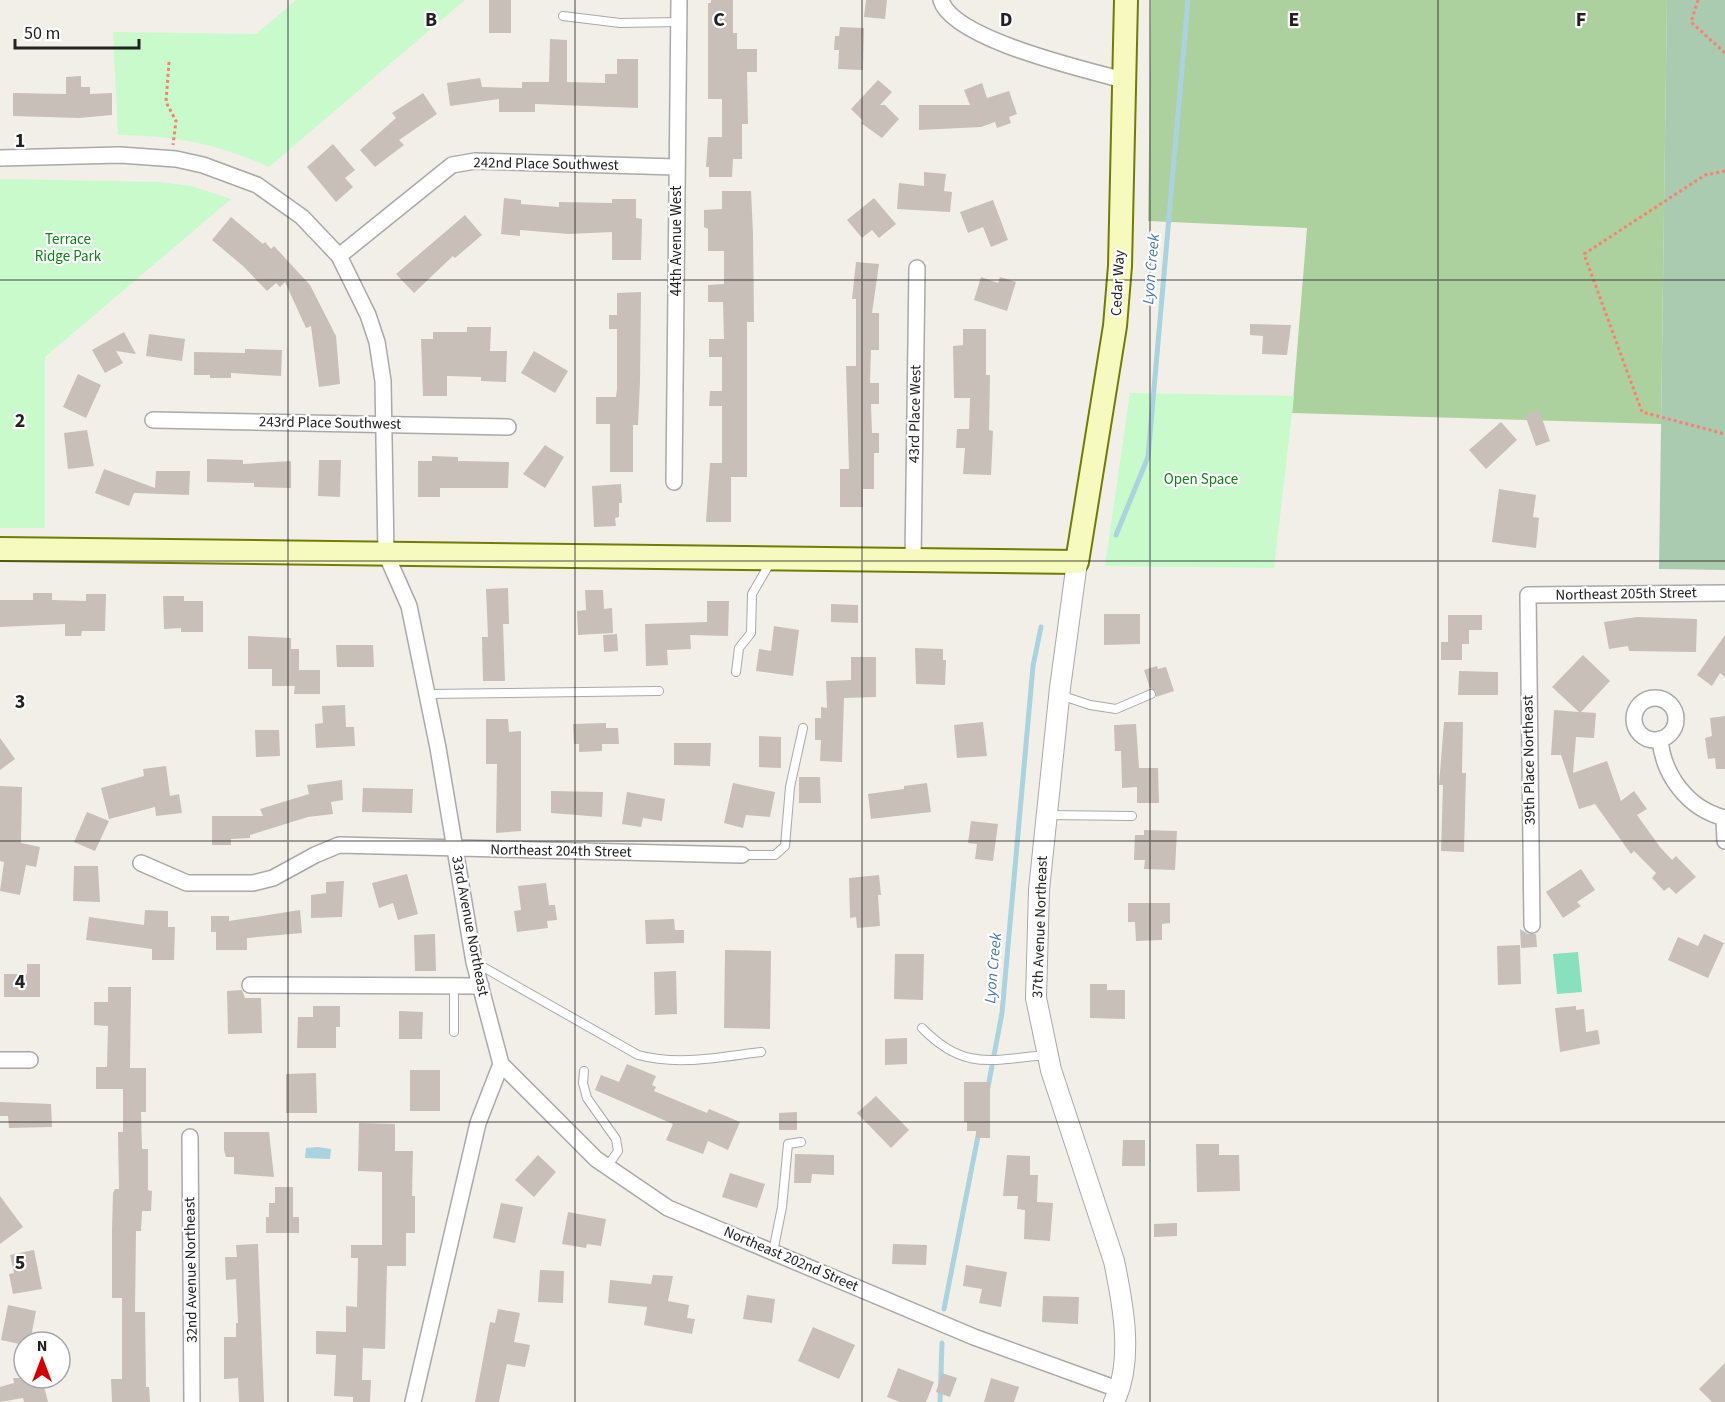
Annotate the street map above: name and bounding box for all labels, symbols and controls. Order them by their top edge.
text: B [425,6,437,34]
text: C [713,6,725,34]
text: D [1000,6,1012,34]
text: E [1289,6,1299,34]
text: F [1576,6,1586,34]
scale bar [15,12,140,50]
text: 50 m [24,21,60,46]
text: 1 [15,127,25,155]
street label: 242nd Place Southwest [473,152,619,176]
street label: 44th Avenue West [666,186,687,296]
park label: Terrace Ridge Park [35,229,102,267]
water label: Lyon Creek [1137,232,1165,305]
street label: Cedar Way [1106,249,1130,317]
street label: 43rd Place West [904,365,926,463]
text: 2 [15,407,25,435]
street label: 243rd Place Southwest [259,411,401,435]
park label: Open Space [1164,469,1238,490]
street label: Northeast 205th Street [1555,582,1697,606]
text: 3 [15,688,25,716]
street label: 39th Place Northeast [1517,695,1541,825]
street label: Northeast 204th Street [490,839,632,863]
street label: 33rd Avenue Northeast [446,854,494,998]
street label: 37th Avenue Northeast [1027,855,1053,999]
water label: Lyon Creek [979,931,1007,1004]
text: 4 [15,968,26,996]
street label: 32nd Avenue Northeast [179,1197,203,1343]
street label: Northeast 202nd Street [720,1221,862,1297]
text: 5 [15,1249,25,1277]
north arrow [12,1330,72,1390]
text: N [37,1335,47,1357]

